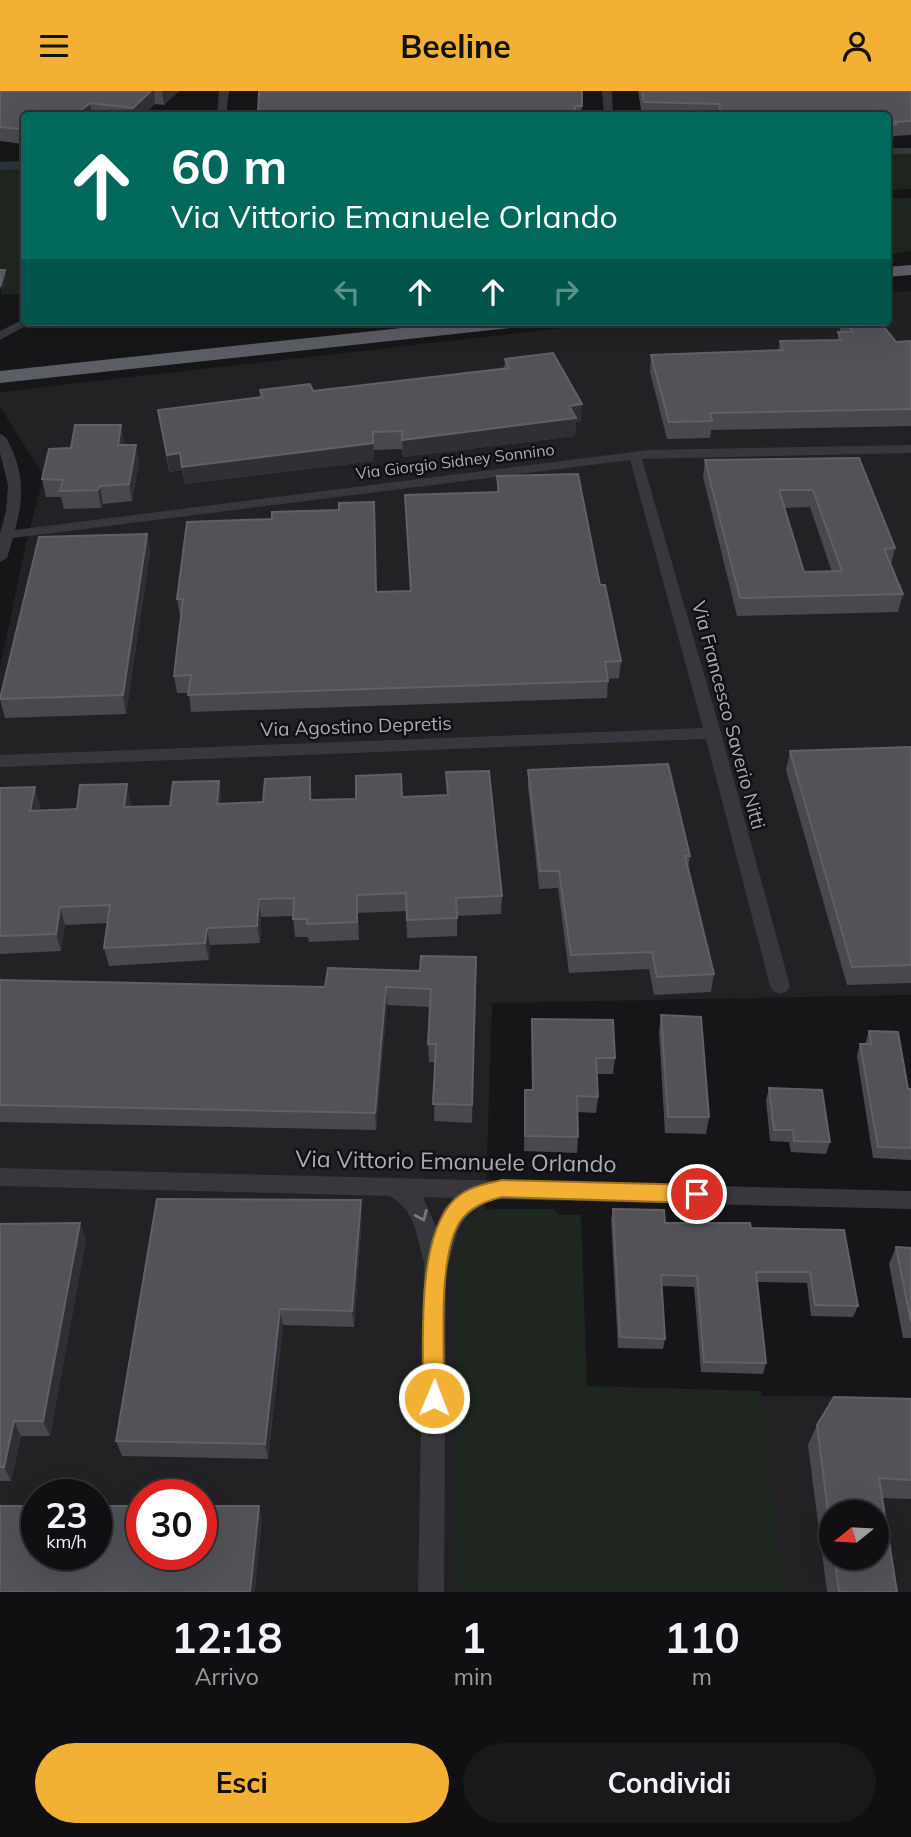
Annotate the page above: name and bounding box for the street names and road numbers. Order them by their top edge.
street label: Via Giorgio Sidney Sonnino [354,439,556,483]
street label: Via Francesco Saverio Nitti [687,598,771,832]
street label: Via Agostino Depretis [260,711,452,741]
street label: Via Vittorio Emanuele Orlando [295,1144,617,1178]

